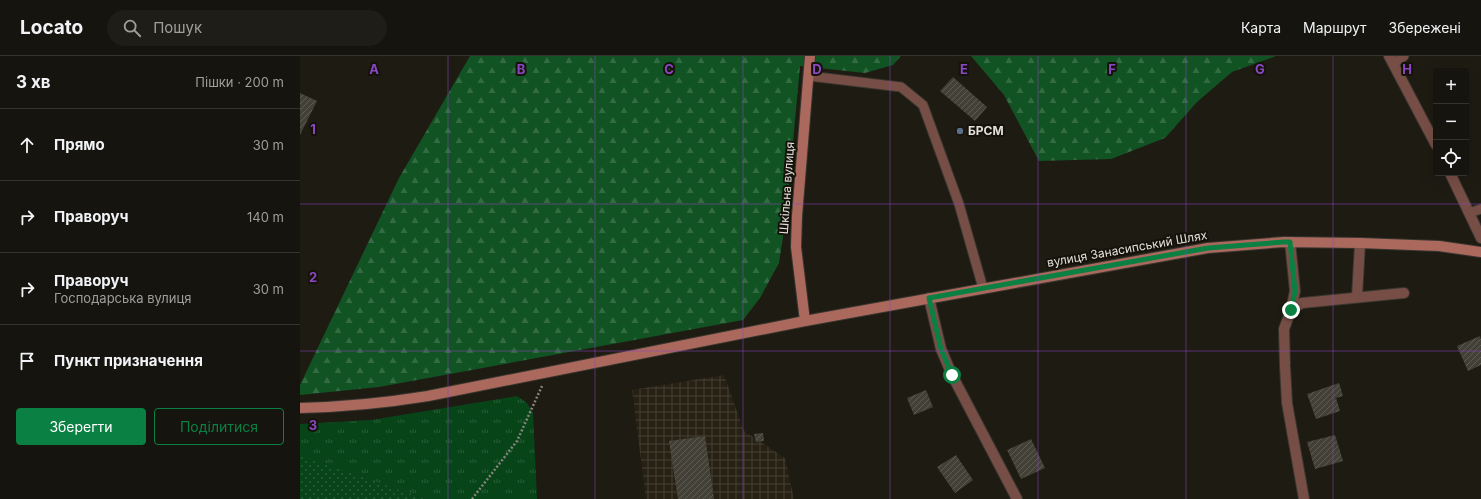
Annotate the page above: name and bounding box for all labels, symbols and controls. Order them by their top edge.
search box [107,10,387,46]
text: Locato [20,16,83,39]
icon: search [121,17,143,39]
text: Пошук [153,18,202,37]
text: Карта [1241,19,1281,36]
text: Маршрут [1303,19,1367,36]
text: Збережені [1389,19,1461,36]
text: A [369,61,379,77]
text: B [517,61,526,77]
text: C [664,61,674,77]
text: D [812,61,822,77]
text: E [960,61,968,77]
text: F [1108,61,1116,77]
text: G [1255,61,1265,77]
text: H [1402,61,1412,77]
map controls [1433,68,1469,176]
button: + [1433,68,1469,104]
text: 3 хв [16,72,51,92]
text: Пішки · 200 m [195,74,284,90]
button: − [1433,104,1469,140]
text: 1 [310,121,316,137]
place label: БРСМ [968,123,1004,138]
marker: БРСМ [955,126,965,136]
icon: ahead [16,134,38,156]
text: Прямо [54,135,105,154]
text: 30 m [253,137,284,153]
button: locate [1433,140,1469,176]
street label: Шкільна вулиця [776,141,797,235]
icon: right [16,206,38,228]
text: Праворуч [54,207,128,226]
text: 140 m [247,209,284,225]
street label: вулиця Занасипський Шлях [1046,227,1209,270]
text: 2 [309,269,317,285]
text: Праворуч [54,271,128,290]
icon: right [16,278,38,300]
text: 30 m [253,281,284,297]
text: Господарська вулиця [54,290,191,306]
route end [1282,301,1300,319]
icon: arrive [16,350,38,372]
text: Пункт призначення [54,351,203,370]
route start [943,366,961,384]
button: Зберегти [16,408,146,445]
button: Поділитися [154,408,284,445]
text: 3 [309,417,317,433]

